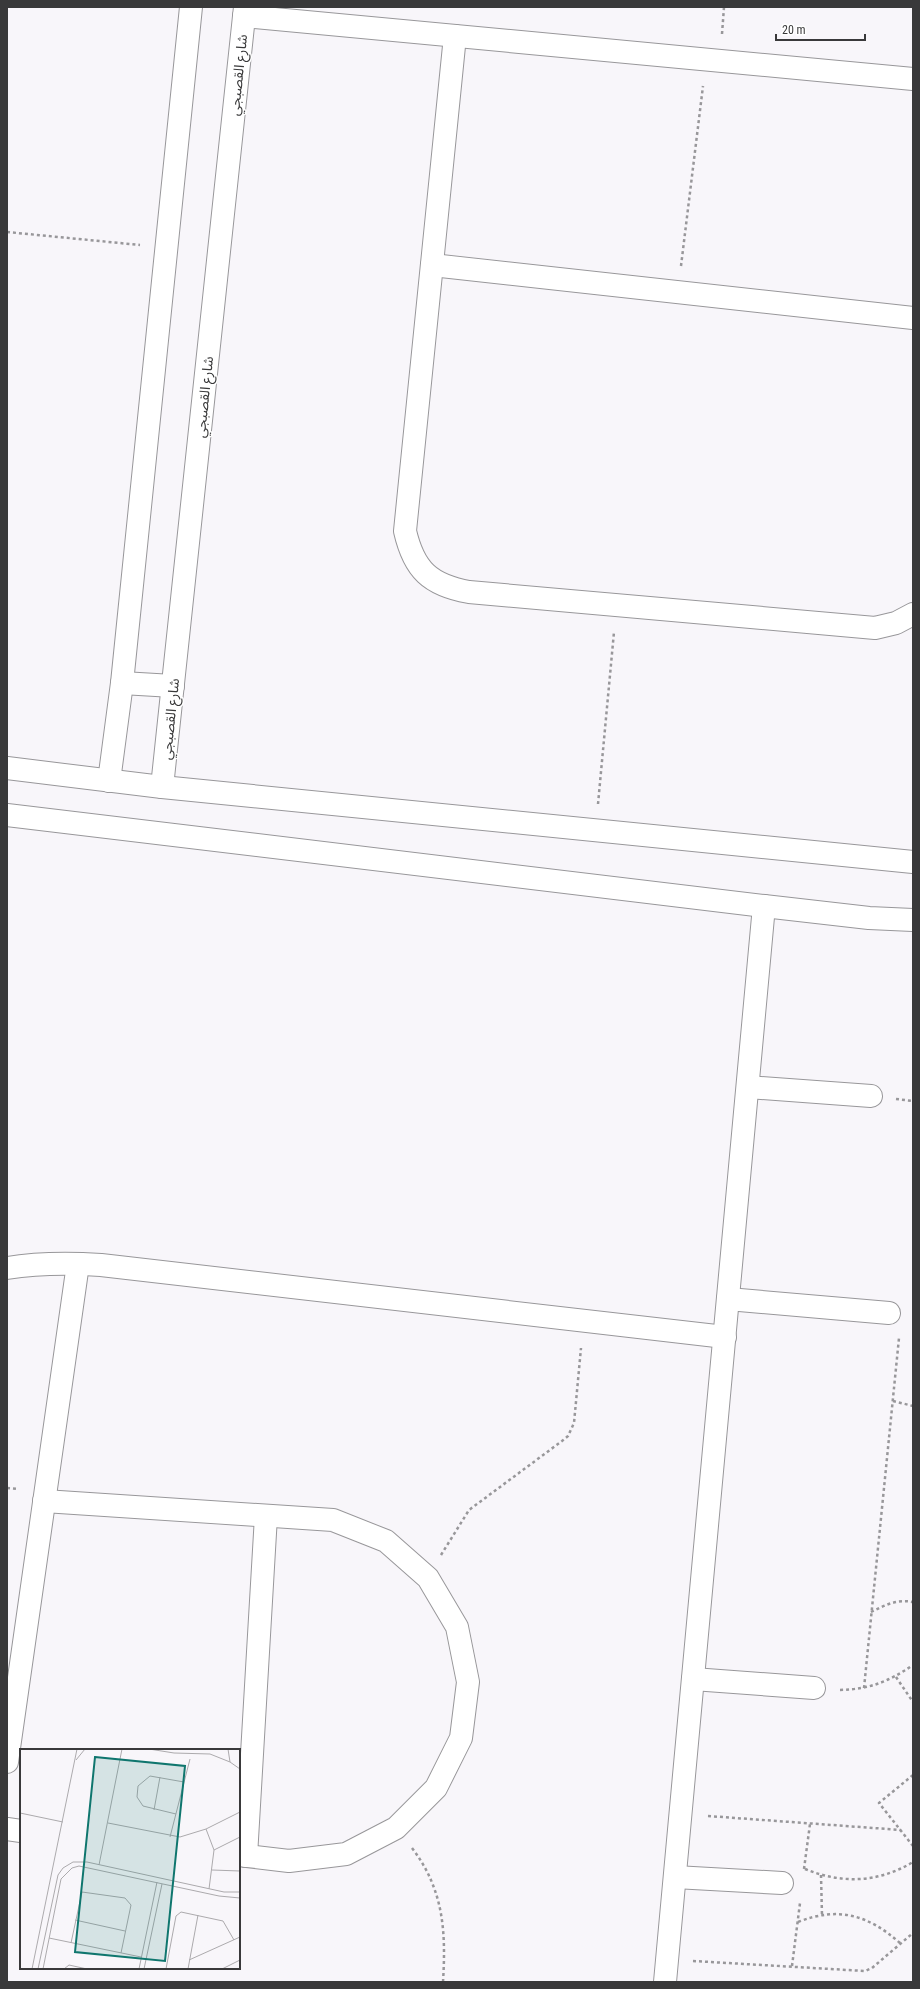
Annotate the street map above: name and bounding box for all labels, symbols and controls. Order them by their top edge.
scale bar [776,16,865,42]
text: 20 m [782,23,806,37]
street label: شارع القصبجي [226,34,253,117]
street label: شارع القصبجي [192,356,219,439]
street label: شارع القصبجي [158,678,185,761]
inset map [20,1749,240,1969]

